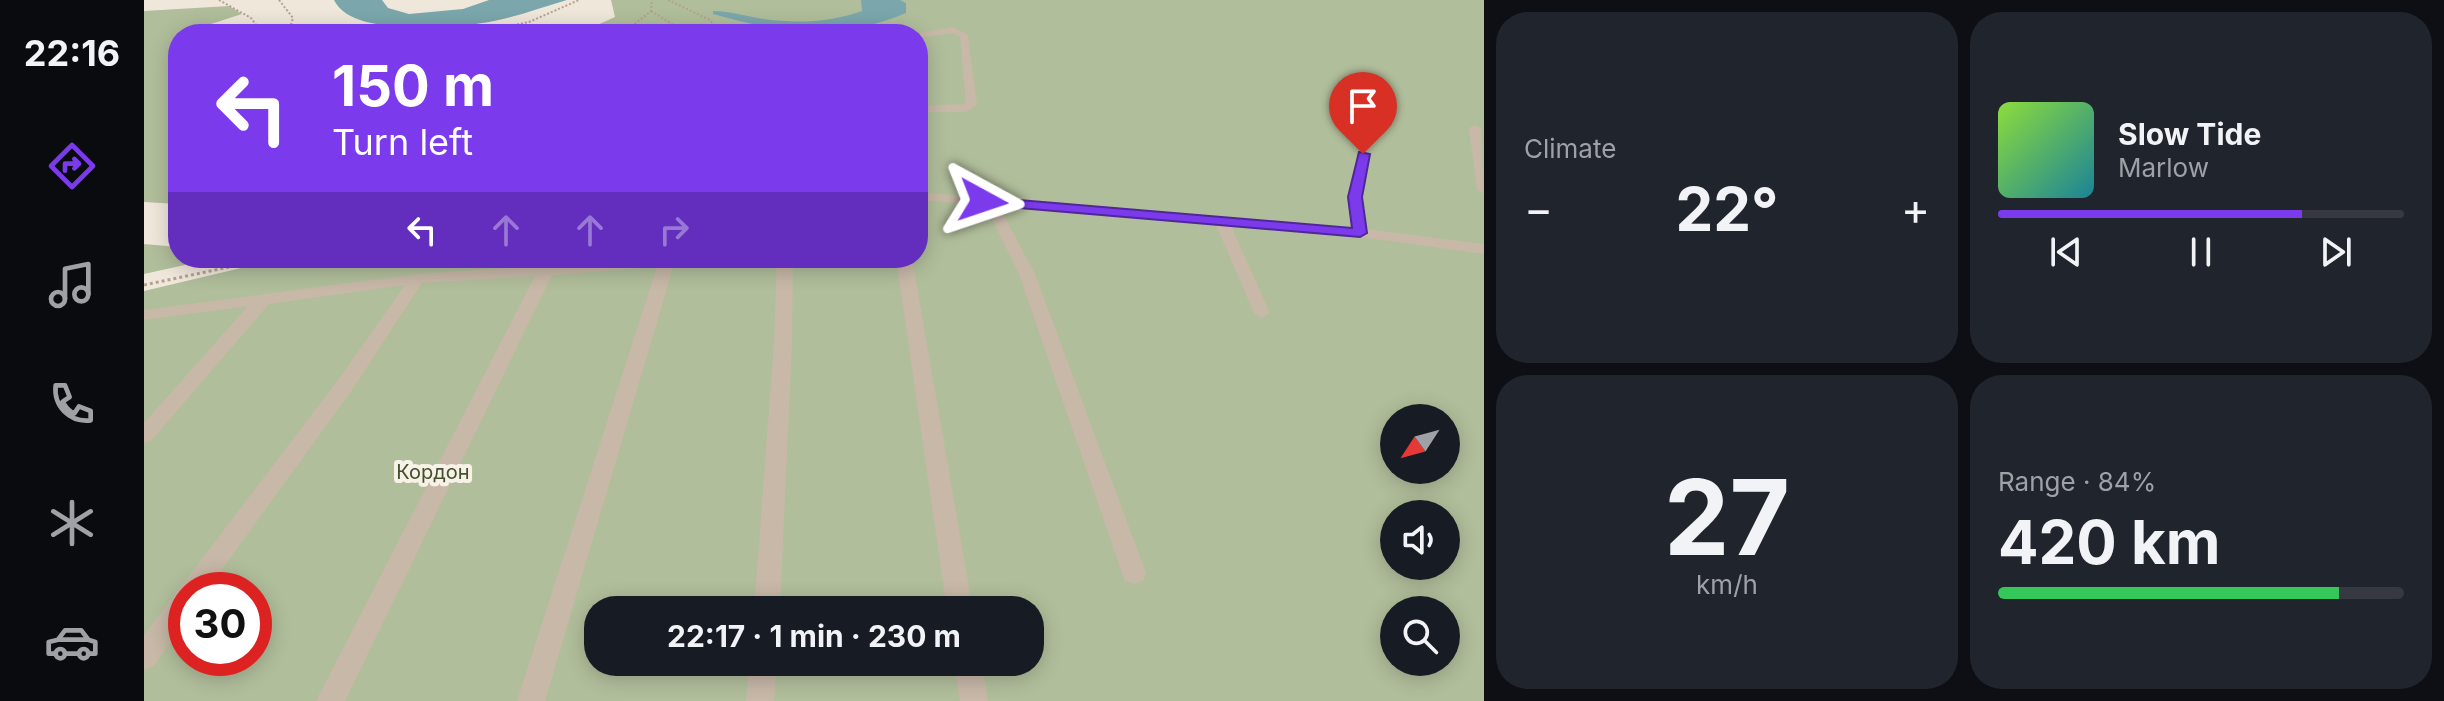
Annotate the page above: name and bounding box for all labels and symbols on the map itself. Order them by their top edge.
pin [1329,72,1397,154]
position arrow [941,159,1025,243]
north arrow [1380,404,1460,484]
park label: Кордон [396,460,470,484]
speed limit sign: 30 [168,572,272,676]

